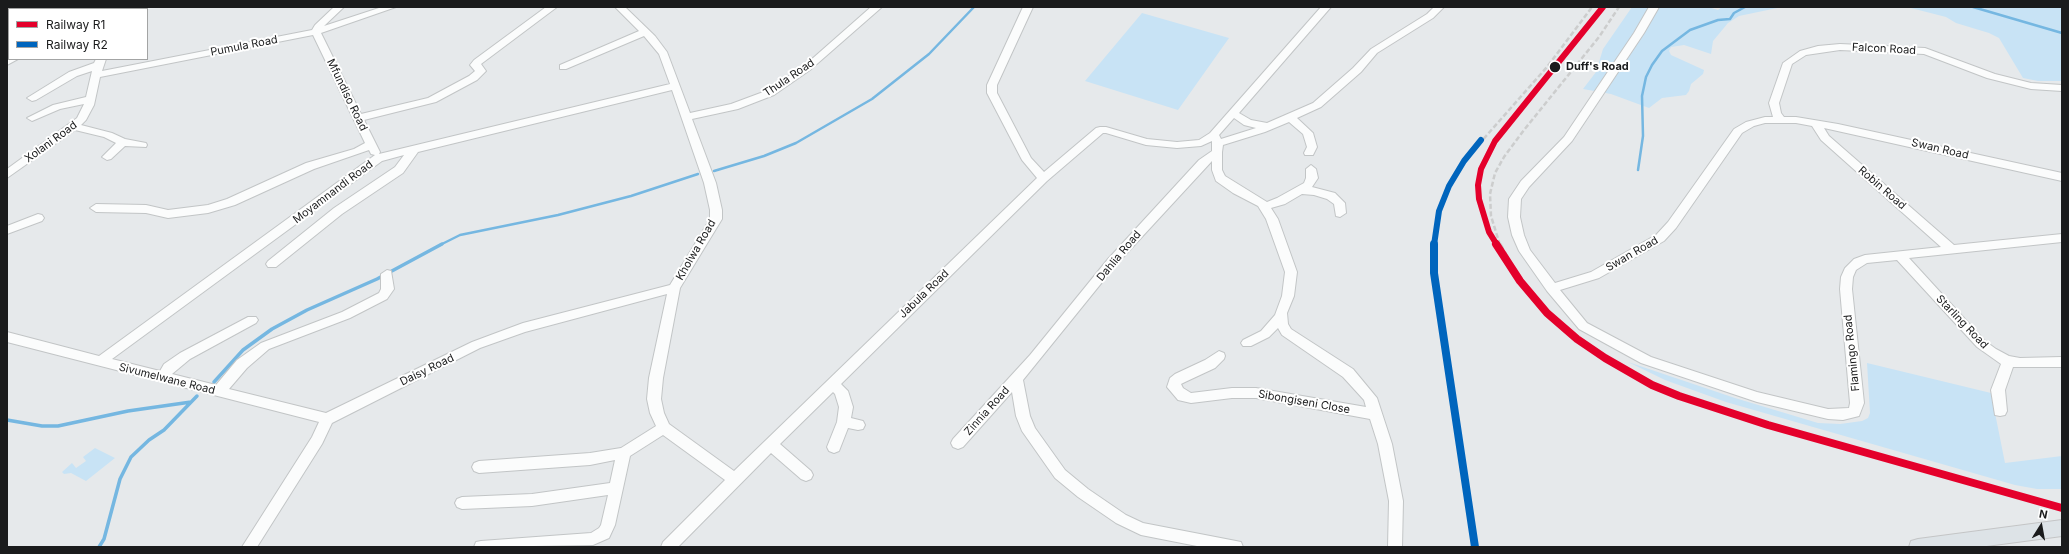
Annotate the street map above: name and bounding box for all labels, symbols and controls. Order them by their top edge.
legend [8,8,148,60]
text: Railway R1 [46,17,105,32]
street label: Pumula Road [209,33,279,59]
text: Railway R2 [46,37,108,52]
street label: Falcon Road [1852,41,1916,57]
street label: Thula Road [761,56,817,100]
street label: Mfundiso Road [324,57,370,133]
marker: Duff's Road [1548,60,1562,74]
place label: Duff's Road [1566,60,1629,74]
street label: Xolani Road [22,119,80,165]
street label: Swan Road [1910,136,1970,162]
street label: Moyamnandi Road [291,158,375,226]
street label: Robin Road [1855,164,1909,212]
street label: Kholwa Road [673,217,719,283]
street label: Dahlia Road [1094,228,1144,284]
street label: Swan Road [1603,234,1661,274]
street label: Jabula Road [896,267,952,321]
street label: Starling Road [1933,292,1991,352]
street label: Flamingo Road [1841,314,1863,392]
street label: Daisy Road [398,351,456,389]
street label: Sivumelwane Road [117,361,217,397]
street label: Zinnia Road [962,384,1012,438]
street label: Sibongiseni Close [1257,387,1351,417]
north arrow [2021,506,2061,546]
text: N [2038,507,2049,522]

